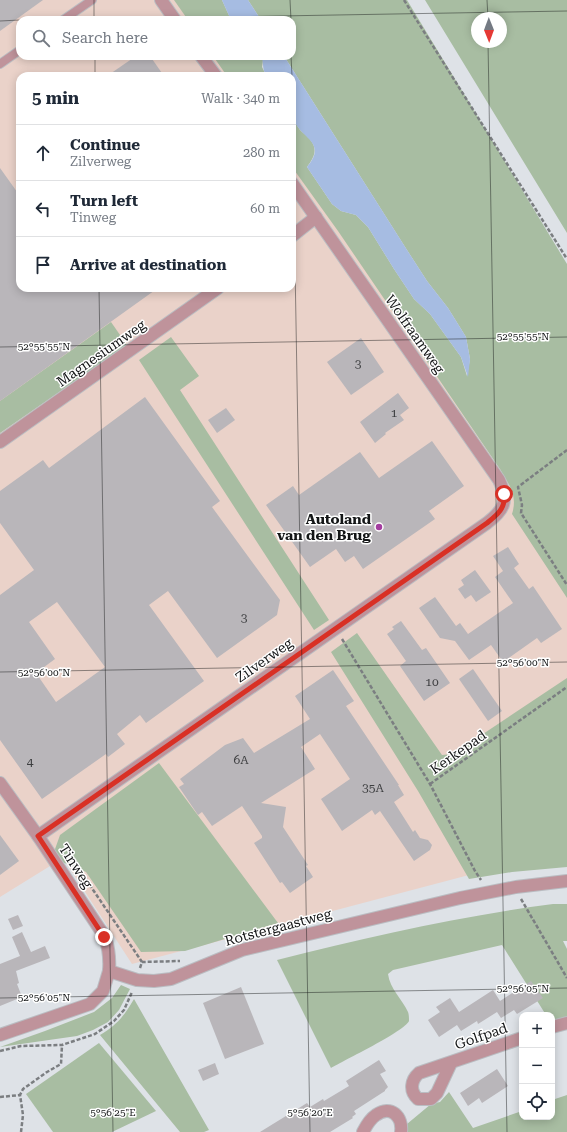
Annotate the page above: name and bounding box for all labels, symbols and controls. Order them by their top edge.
north arrow [471,12,507,48]
search box [16,16,296,60]
icon: search [30,27,52,49]
text: Search here [62,29,148,47]
text: 5 min [32,88,79,108]
text: Walk · 340 m [201,91,280,106]
text: Continue [70,136,140,154]
icon: ahead [32,142,54,164]
text: 280 m [243,145,280,160]
text: Zilverweg [70,154,131,169]
text: Turn left [70,192,138,210]
icon: left [32,198,54,220]
text: 60 m [250,201,280,216]
text: Tinweg [70,210,116,225]
icon: arrive [32,254,54,276]
text: Arrive at destination [70,256,226,274]
street label: Wolfraamweg [382,292,448,376]
street label: Magnesiumweg [53,316,149,390]
text: 52°55'55"N [497,331,549,342]
text: 52°55'55"N [18,341,70,352]
house number: 3 [355,357,362,371]
house number: 1 [391,406,398,420]
route start [495,485,513,503]
place label: Autoland van den Brug [277,511,372,543]
marker: Autoland van den Brug [374,522,384,532]
house number: 3 [241,611,248,625]
street label: Zilverweg [232,635,296,685]
text: 52°56'00"N [497,657,549,668]
text: 52°56'00"N [18,667,70,678]
house number: 10 [425,675,439,689]
street label: Kerkepad [427,727,489,777]
house number: 6A [233,753,249,767]
house number: 4 [27,755,34,769]
house number: 35A [362,781,385,795]
street label: Tinweg [56,841,96,891]
street label: Rotstergaastweg [223,905,333,949]
route end [95,928,113,946]
text: 52°56'05"N [497,983,549,994]
text: 52°56'05"N [18,992,70,1003]
map controls [519,1012,555,1120]
button: + [519,1012,555,1048]
street label: Golfpad [452,1019,510,1053]
button: − [519,1048,555,1084]
button: locate [519,1084,555,1120]
text: 5°56'25"E [90,1107,136,1118]
text: 5°56'20"E [287,1107,333,1118]

